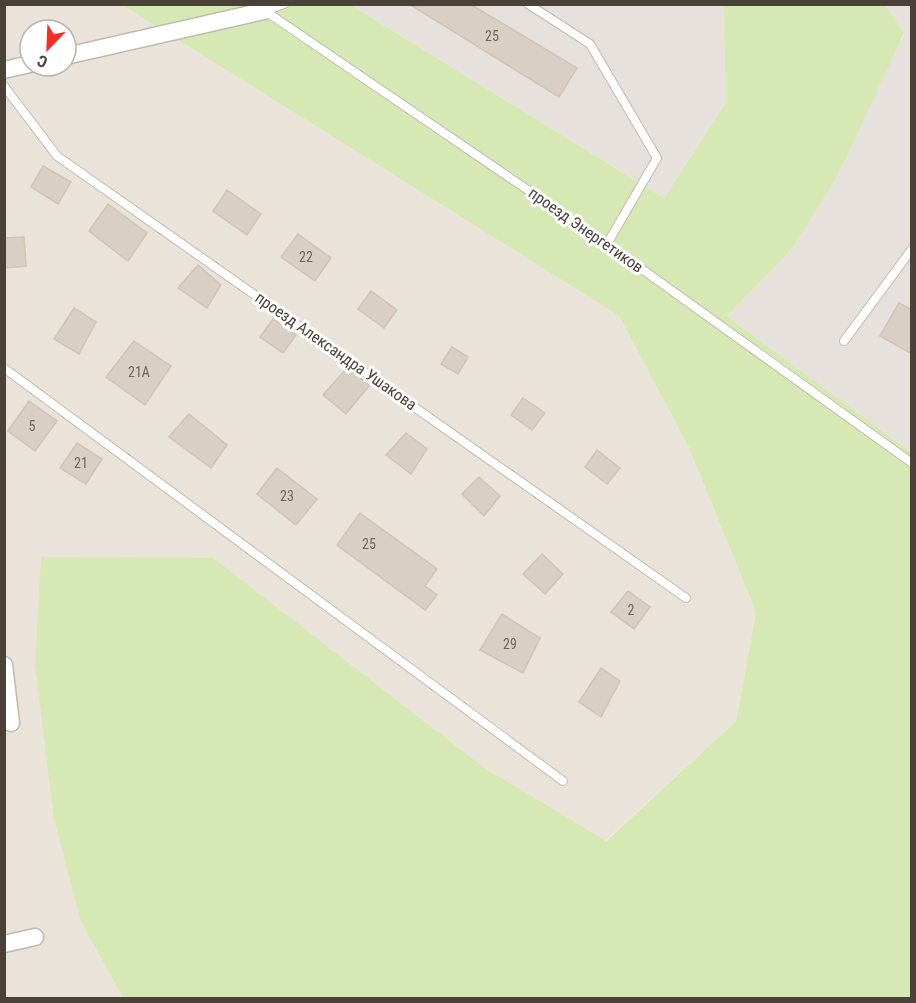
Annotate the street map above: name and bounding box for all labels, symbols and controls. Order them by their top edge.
north arrow [18,18,78,78]
house number: 25 [485,28,499,44]
text: С [34,51,50,72]
street label: проезд Энергетиков [525,183,647,277]
house number: 22 [299,249,313,265]
street label: проезд Александра Ушакова [252,288,420,414]
house number: 21А [128,364,150,380]
house number: 5 [29,418,36,434]
house number: 21 [74,455,88,471]
house number: 23 [280,488,294,504]
house number: 25 [362,536,376,552]
house number: 2 [628,602,635,618]
house number: 29 [503,636,517,652]

